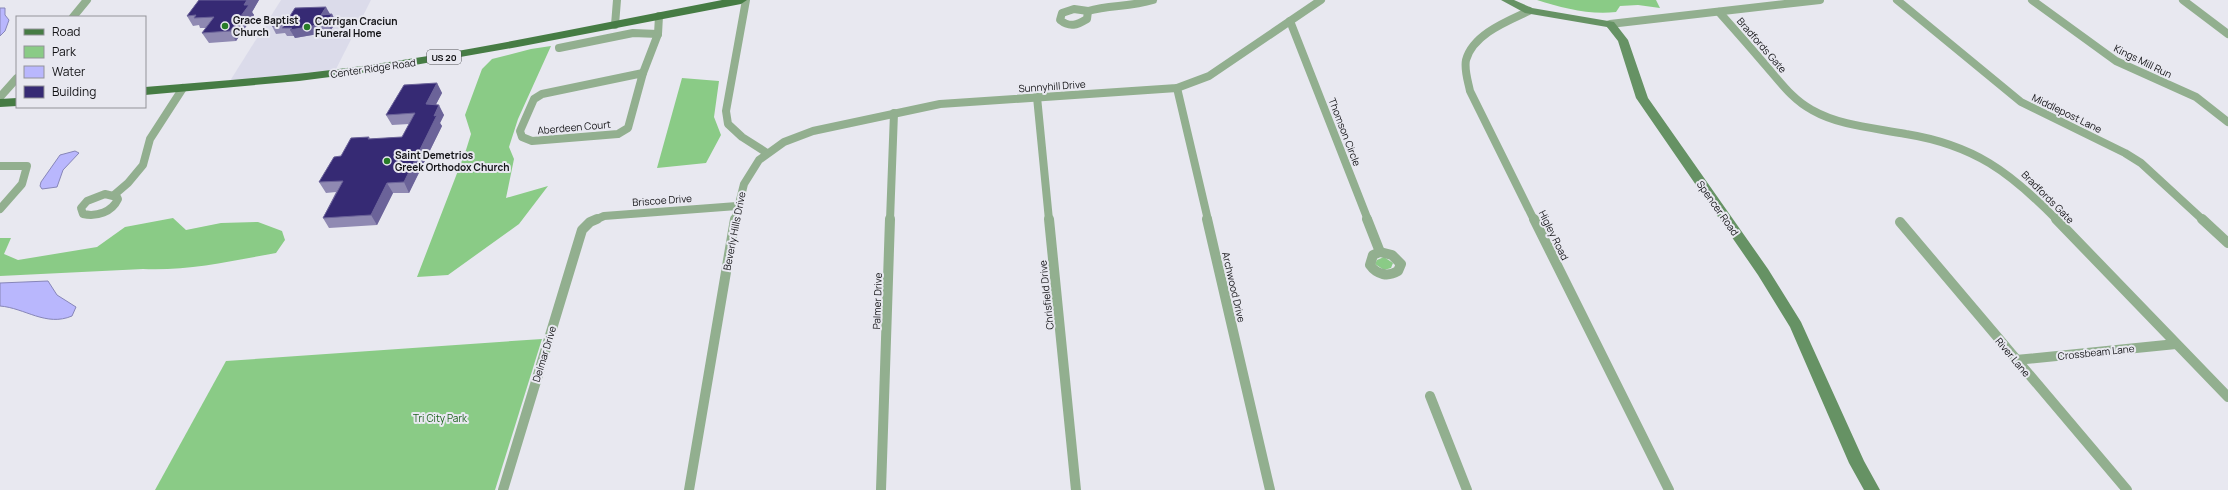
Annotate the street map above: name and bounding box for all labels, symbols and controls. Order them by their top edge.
place label: Grace Baptist Church [233,13,299,39]
place label: Corrigan Craciun Funeral Home [315,14,397,40]
street label: Bradfords Gate [1734,14,1790,76]
legend [16,16,146,108]
marker: Grace Baptist Church [220,21,230,31]
marker: Corrigan Craciun Funeral Home [302,22,312,32]
text: Road [52,23,80,40]
street label: Kings Mill Run [2112,41,2174,81]
text: Park [52,43,77,60]
road number: US 20 [427,50,461,64]
street label: Center Ridge Road [329,55,417,81]
text: Water [52,63,86,80]
street label: Sunnyhill Drive [1018,77,1086,95]
text: Building [52,83,96,100]
street label: Middlepost Lane [2030,90,2104,136]
street label: Thomson Circle [1326,96,1364,168]
street label: Aberdeen Court [537,117,611,137]
place label: Saint Demetrios Greek Orthodox Church [395,148,509,174]
marker: Saint Demetrios Greek Orthodox Church [382,156,392,166]
street label: Bradfords Gate [2019,168,2078,227]
street label: Spencer Road [1694,178,1742,238]
street label: Beverly Hills Drive [719,190,749,272]
street label: Briscoe Drive [632,191,692,209]
street label: Higley Road [1536,208,1572,262]
street label: Archwood Drive [1219,250,1249,324]
street label: Chrisfield Drive [1035,259,1057,330]
street label: Palmer Drive [869,272,885,330]
street label: Delmar Drive [529,324,559,384]
street label: River Lane [1992,334,2034,380]
street label: Crossbeam Lane [2057,341,2135,363]
park label: Tri City Park [413,411,468,425]

